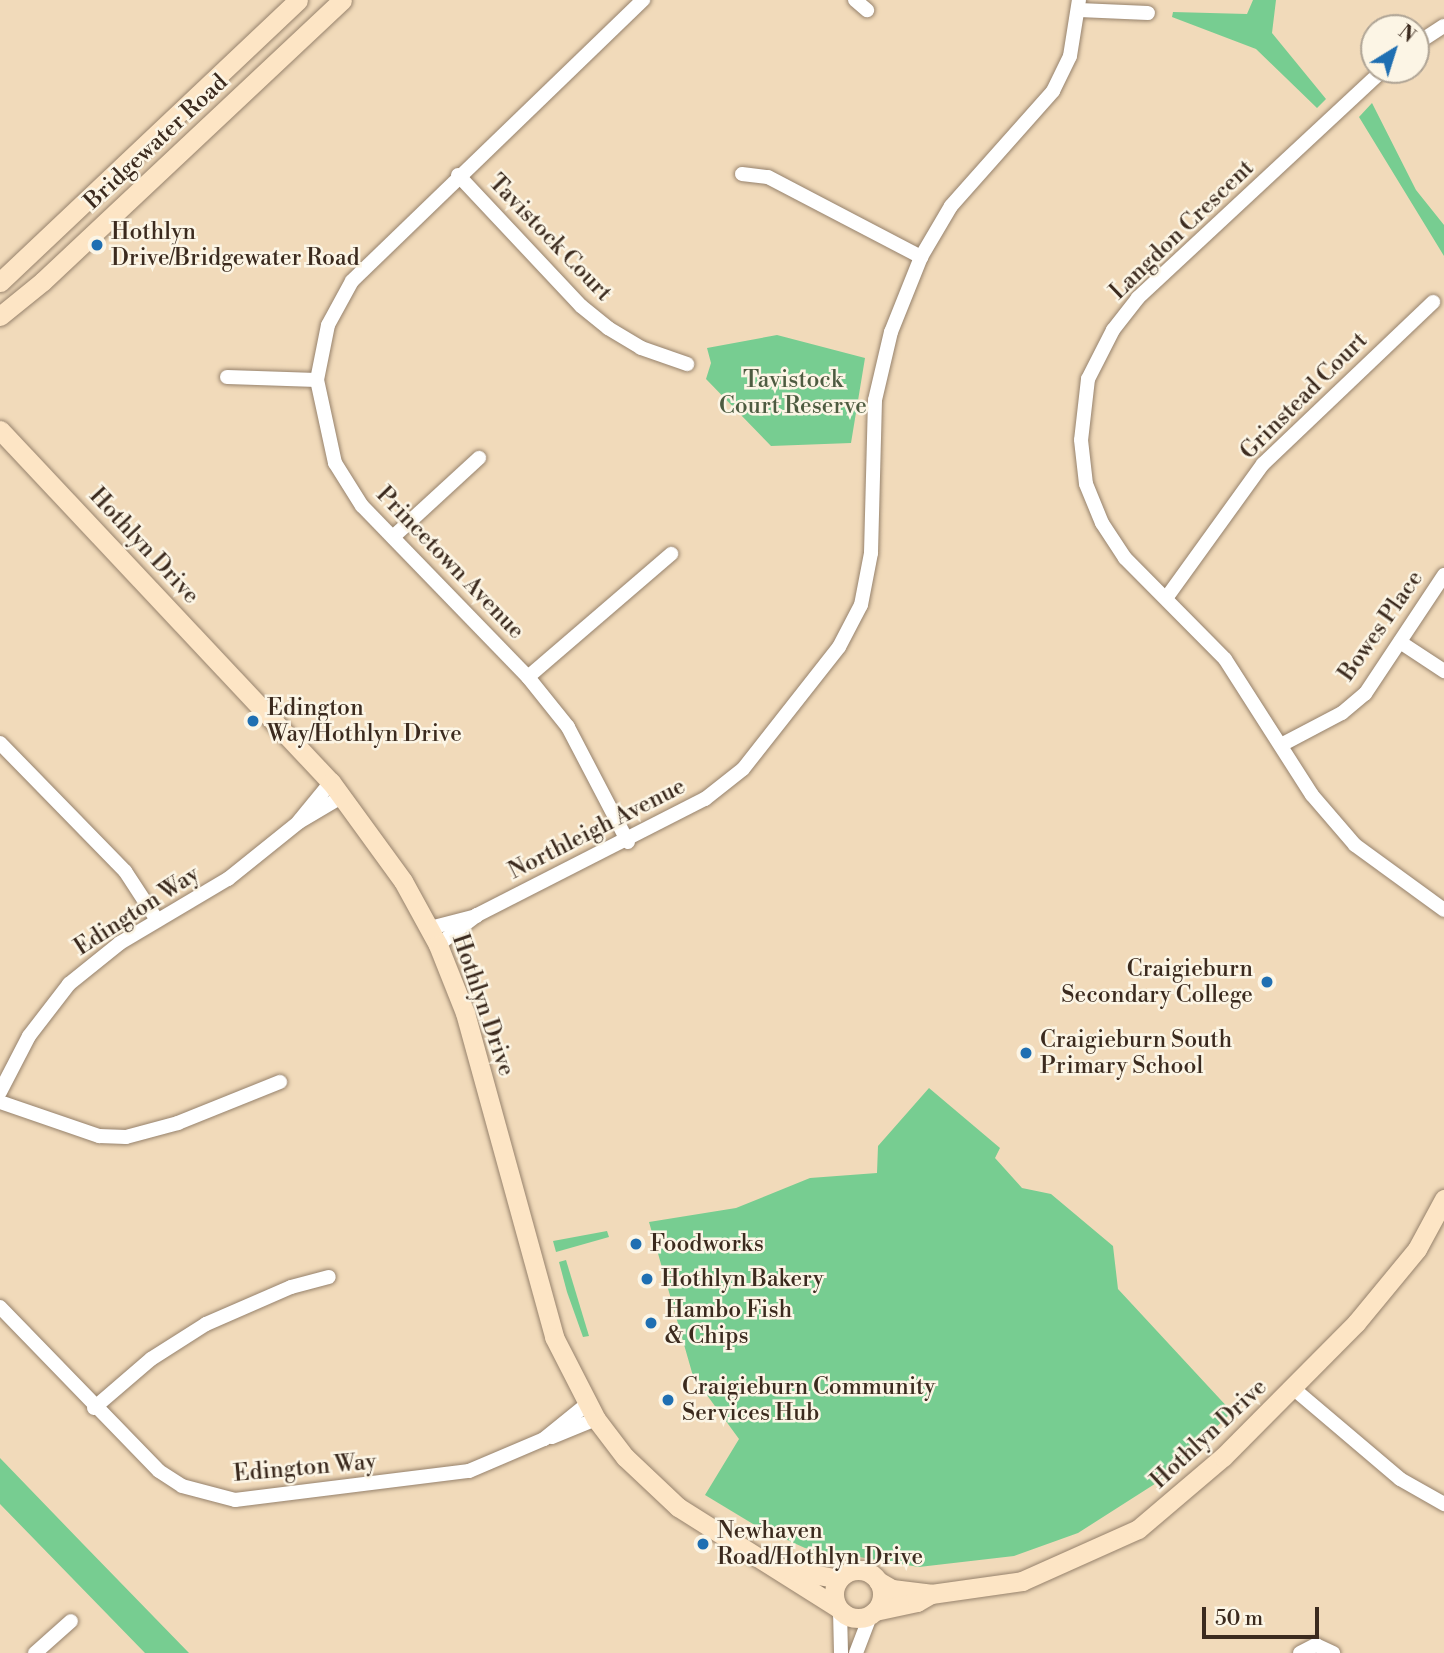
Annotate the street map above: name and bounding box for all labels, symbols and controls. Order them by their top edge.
north arrow [1360,14,1430,84]
text: N [1393,20,1420,48]
street label: Bridgewater Road [79,69,233,215]
street label: Langdon Crescent [1104,154,1260,306]
street label: Tavistock Court [483,169,617,307]
place label: Hothlyn Drive/Bridgewater Road [111,218,360,272]
marker: Hothlyn Drive/Bridgewater Road [89,237,105,253]
street label: Grinstead Court [1235,327,1373,465]
park label: Tavistock Court Reserve [719,366,867,420]
street label: Princetown Avenue [370,481,530,645]
street label: Hothlyn Drive [83,482,205,610]
street label: Bowes Place [1333,566,1429,686]
place label: Edington Way/Hothlyn Drive [267,694,462,748]
marker: Edington Way/Hothlyn Drive [245,713,261,729]
street label: Northleigh Avenue [504,773,690,885]
street label: Edington Way [69,860,205,962]
street label: Hothlyn Drive [446,930,520,1080]
place label: Craigieburn Secondary College [1061,955,1253,1009]
marker: Craigieburn Secondary College [1259,974,1275,990]
place label: Craigieburn South Primary School [1040,1026,1232,1080]
marker: Craigieburn South Primary School [1018,1045,1034,1061]
place label: Foodworks [650,1230,764,1258]
marker: Foodworks [628,1236,644,1252]
place label: Hothlyn Bakery [661,1265,824,1293]
marker: Hothlyn Bakery [639,1271,655,1287]
place label: Hambo Fish & Chips [665,1296,792,1350]
marker: Hambo Fish & Chips [643,1315,659,1331]
place label: Craigieburn Community Services Hub [682,1373,935,1427]
street label: Hothlyn Drive [1145,1373,1273,1495]
marker: Craigieburn Community Services Hub [660,1392,676,1408]
street label: Edington Way [232,1448,378,1488]
place label: Newhaven Road/Hothlyn Drive [717,1517,923,1571]
marker: Newhaven Road/Hothlyn Drive [695,1536,711,1552]
scale bar [1206,1594,1323,1638]
text: 50 m [1215,1606,1263,1632]

